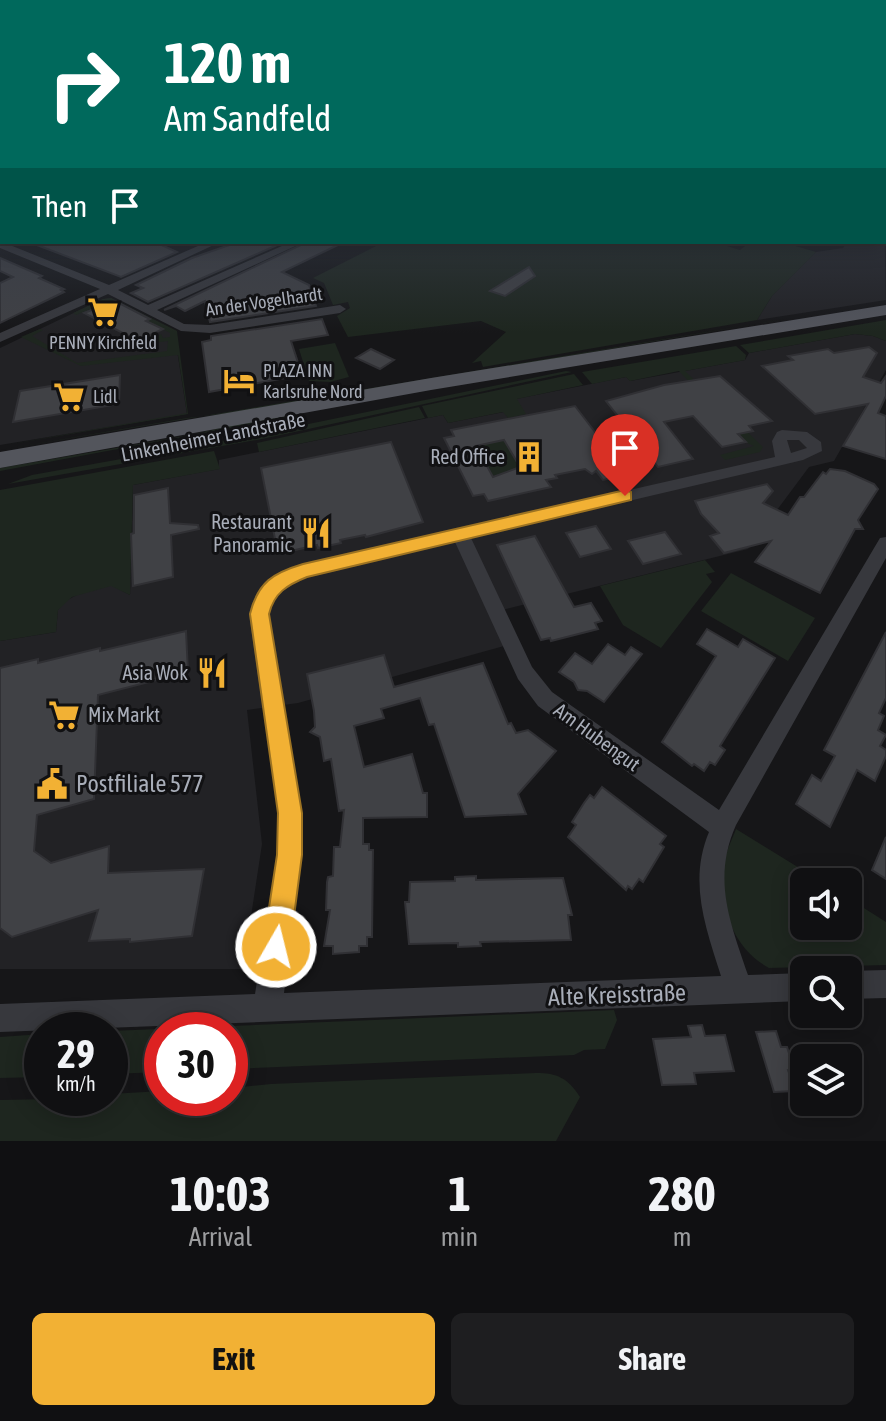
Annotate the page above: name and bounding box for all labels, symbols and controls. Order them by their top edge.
text: 120 m [164,31,291,95]
icon: right [32,32,136,136]
text: Am Sandfeld [164,97,331,139]
icon: arrive [103,184,147,228]
text: Then [32,189,87,223]
street label: An der Vogelhardt [204,283,324,320]
supermarket icon: PENNY Kirchfeld [86,295,120,329]
place label: PENNY Kirchfeld [49,332,157,353]
place label: PLAZA INN Karlsruhe Nord [263,360,363,402]
hotel icon: PLAZA INN Karlsruhe Nord [222,364,256,398]
supermarket icon: Lidl [52,380,86,414]
place label: Lidl [93,386,118,407]
street label: Linkenheimer Landstraße [119,407,307,466]
pin [591,414,659,496]
icon: arrive [603,426,647,470]
building icon: Red Office [512,440,546,474]
place label: Red Office [430,445,505,468]
place label: Restaurant Panoramic [211,510,293,556]
restaurant icon: Restaurant Panoramic [299,516,333,550]
restaurant icon: Asia Wok [195,656,229,690]
place label: Asia Wok [122,661,188,684]
supermarket icon: Mix Markt [47,698,81,732]
street label: Am Hubengut [550,698,645,776]
place label: Mix Markt [88,703,160,726]
public building icon: Postfiliale 577 [35,767,69,801]
place label: Postfiliale 577 [76,770,204,797]
map controls [790,868,862,1116]
button: sound [790,868,862,940]
position arrow [234,905,318,989]
button: search [790,956,862,1028]
street label: Alte Kreisstraße [548,979,686,1010]
speed limit sign: 30 [144,1012,248,1116]
text: 29 [57,1031,95,1076]
button: layers [790,1044,862,1116]
text: km/h [56,1072,96,1095]
text: 10:03 [170,1166,271,1221]
text: 1 [448,1166,471,1221]
text: 280 [648,1166,716,1221]
text: Arrival [189,1222,252,1252]
text: min [441,1222,478,1252]
text: m [673,1222,691,1252]
button: Exit [32,1313,435,1405]
button: Share [451,1313,854,1405]

